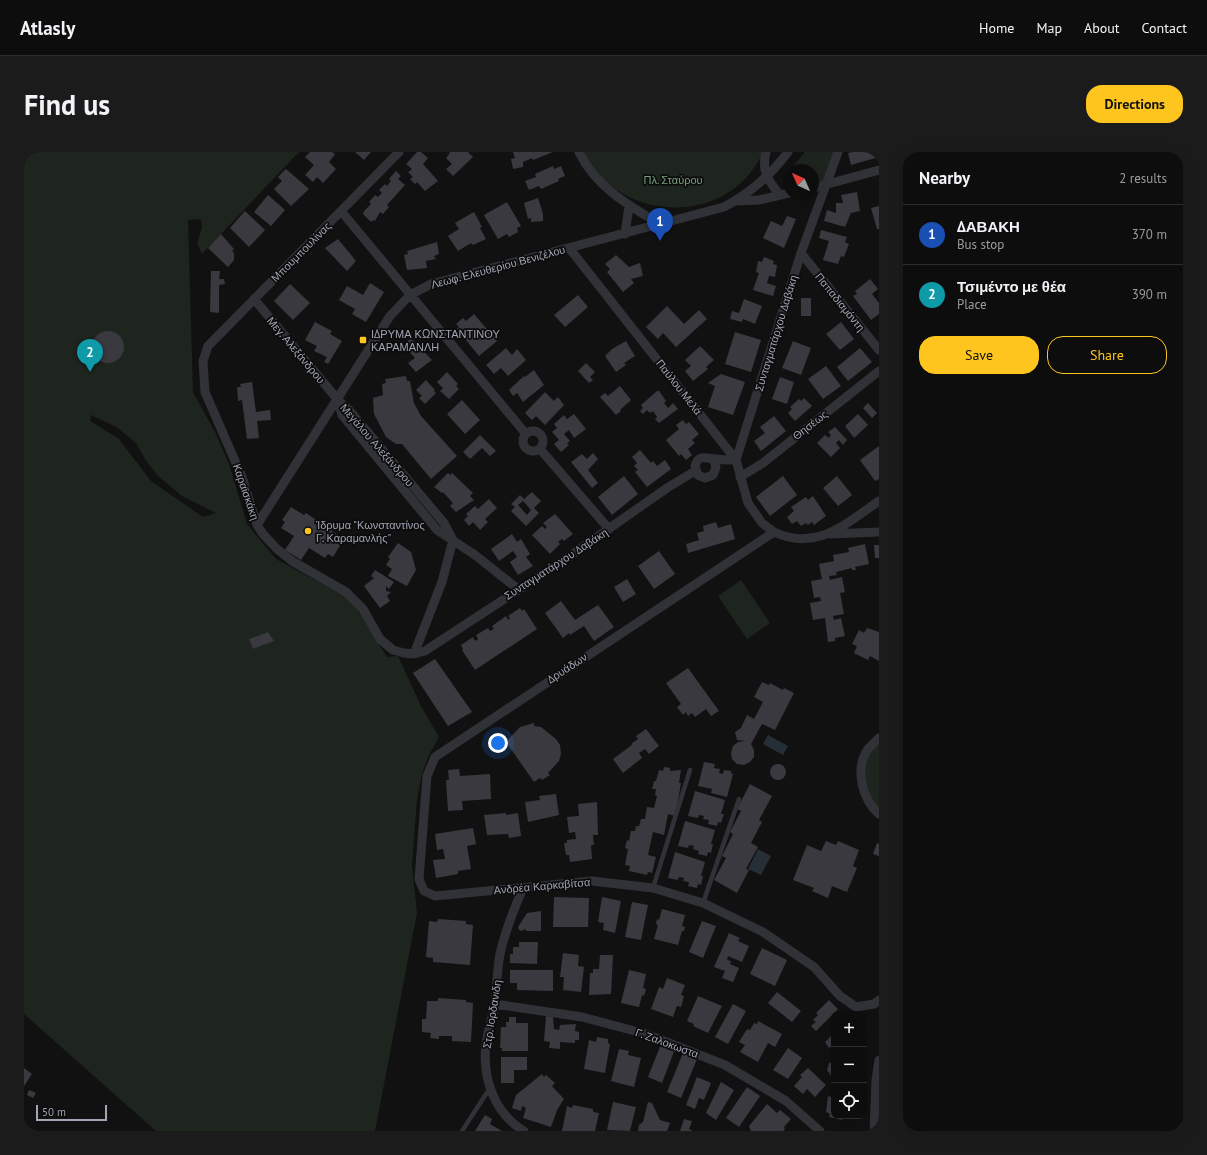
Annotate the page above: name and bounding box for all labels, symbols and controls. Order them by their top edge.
text: Atlasly [20,16,75,40]
text: Home [979,19,1014,37]
text: Map [1036,19,1062,37]
text: About [1084,19,1120,37]
text: Contact [1142,19,1187,37]
button: Directions [1086,85,1183,123]
text: Find us [24,86,110,123]
north arrow [783,164,819,200]
text: Nearby [919,167,970,189]
text: 2 results [1119,170,1167,187]
park label: Πλ. Σταύρου [643,173,703,187]
pin: 1 [647,208,673,241]
text: ΔΑΒΑΚΗ [957,217,1020,236]
street label: Μπουμπουλίνας [268,219,334,285]
text: 1 [928,226,936,243]
text: 370 m [1132,226,1167,243]
text: Bus stop [957,236,1004,253]
street label: Λεωφ. Ελευθερίου Βενιζέλου [429,242,567,292]
street label: Παπαδιαμάντη [812,270,868,334]
street label: Συνταγματάρχου Δαβάκη [752,273,800,393]
text: Τσιμέντο με θέα [957,277,1066,296]
text: 2 [928,286,936,303]
text: 390 m [1132,286,1167,303]
text: Place [957,296,987,313]
street label: Μεγ. Αλεξάνδρου [264,314,328,386]
place label: ΙΔΡΥΜΑ ΚΩΝΣΤΑΝΤΙΝΟΥ ΚΑΡΑΜΑΝΛΗ [371,327,500,354]
marker: ΙΔΡΥΜΑ ΚΩΝΣΤΑΝΤΙΝΟΥ ΚΑΡΑΜΑΝΛΗ [358,335,368,345]
button: Save [919,336,1039,374]
button: Share [1047,336,1167,374]
pin: 2 [77,339,103,372]
street label: Παύλου Μελά [653,356,705,418]
street label: Μεγάλου Αλεξάνδρου [337,401,417,489]
street label: Θησέως [790,407,830,443]
street label: Καραϊσκάκη [230,462,262,522]
place label: Ίδρυμα "Κωνσταντίνος Γ. Καραμανλής" [315,518,425,545]
street label: Συνταγματάρχου Δαβάκη [501,525,611,603]
marker: Ίδρυμα "Κωνσταντίνος Γ. Καραμανλής" [303,526,313,536]
street label: Δρυάδων [544,650,590,686]
your location [488,733,508,753]
street label: Ανδρέα Καρκαβίτσα [493,875,591,897]
street label: Στρ. Ιορδανιδη [480,979,504,1049]
map controls [831,1011,867,1119]
button: + [831,1011,867,1047]
street label: Γ. Ζαλοκωστα [633,1025,701,1061]
button: − [831,1047,867,1083]
button: locate [831,1083,867,1119]
scale bar [36,1103,107,1122]
text: 50 m [42,1105,66,1119]

